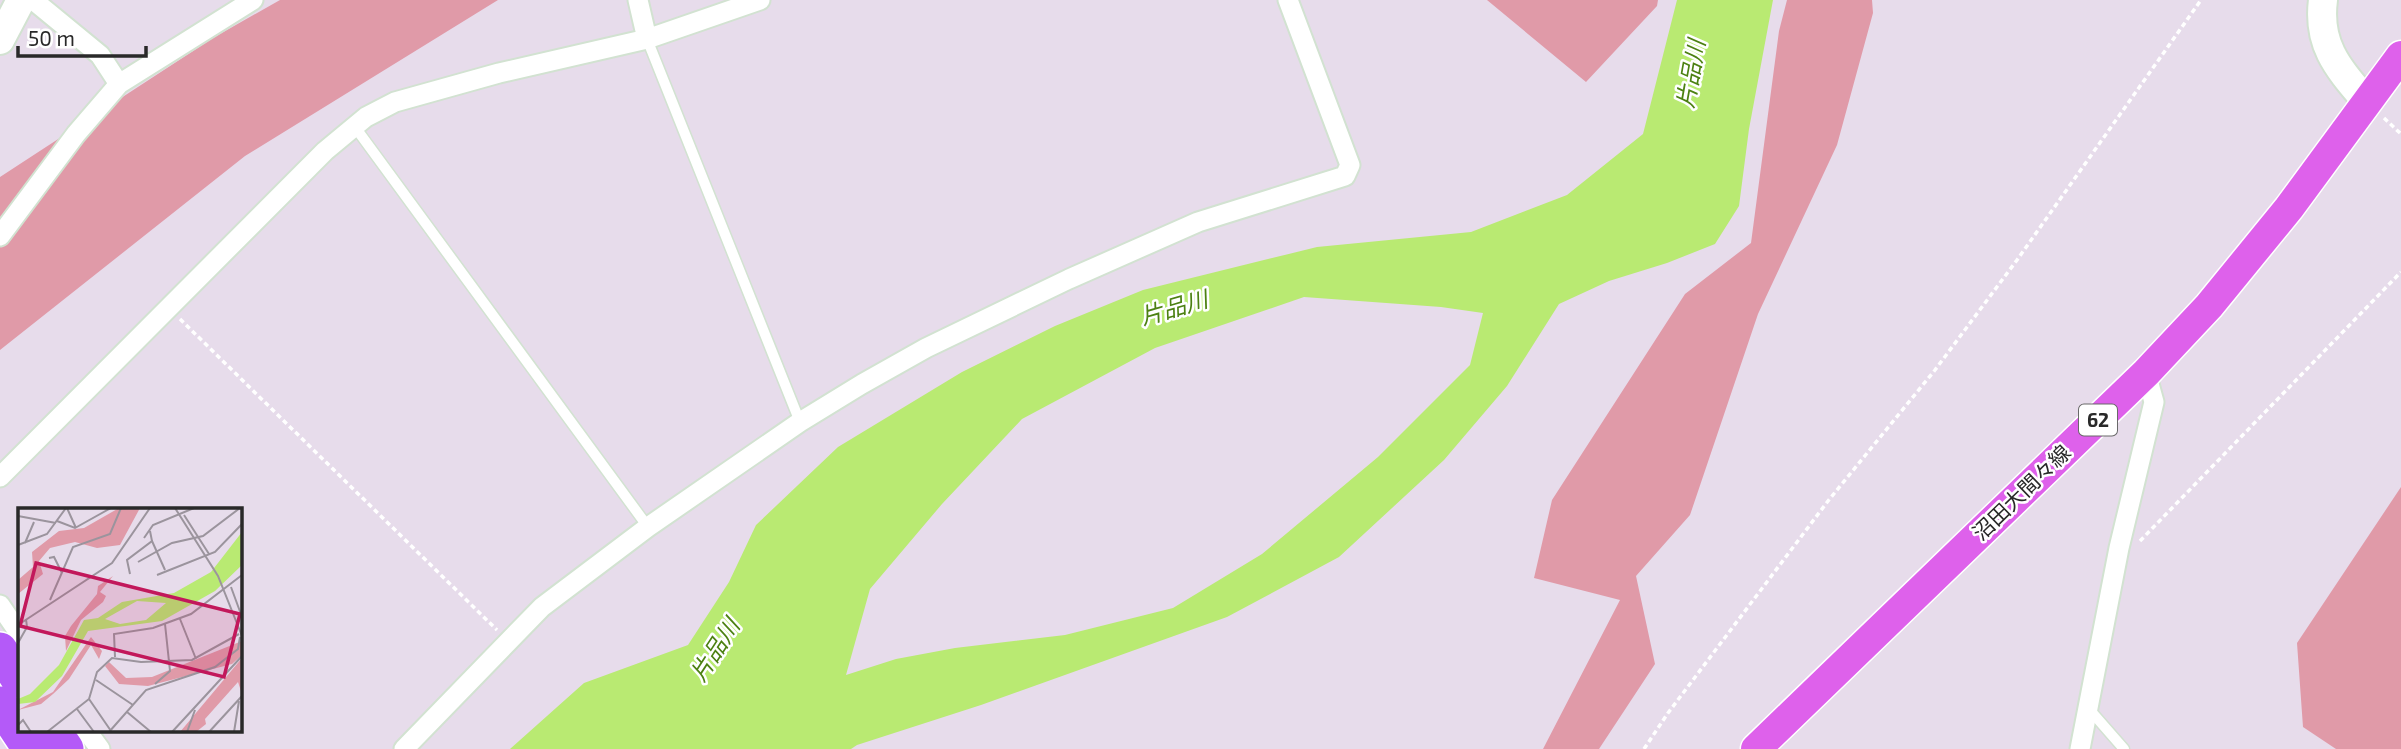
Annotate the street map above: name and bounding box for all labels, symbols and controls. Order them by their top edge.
scale bar [18,14,145,58]
text: 50 m [28,25,75,50]
water label: 片品川 [1670,34,1710,110]
water label: 片品川 [1137,283,1214,330]
road number: 62 [2079,404,2117,436]
street label: 沼田大間々線 [1967,439,2075,545]
inset map [18,508,242,732]
water label: 片品川 [684,610,746,686]

